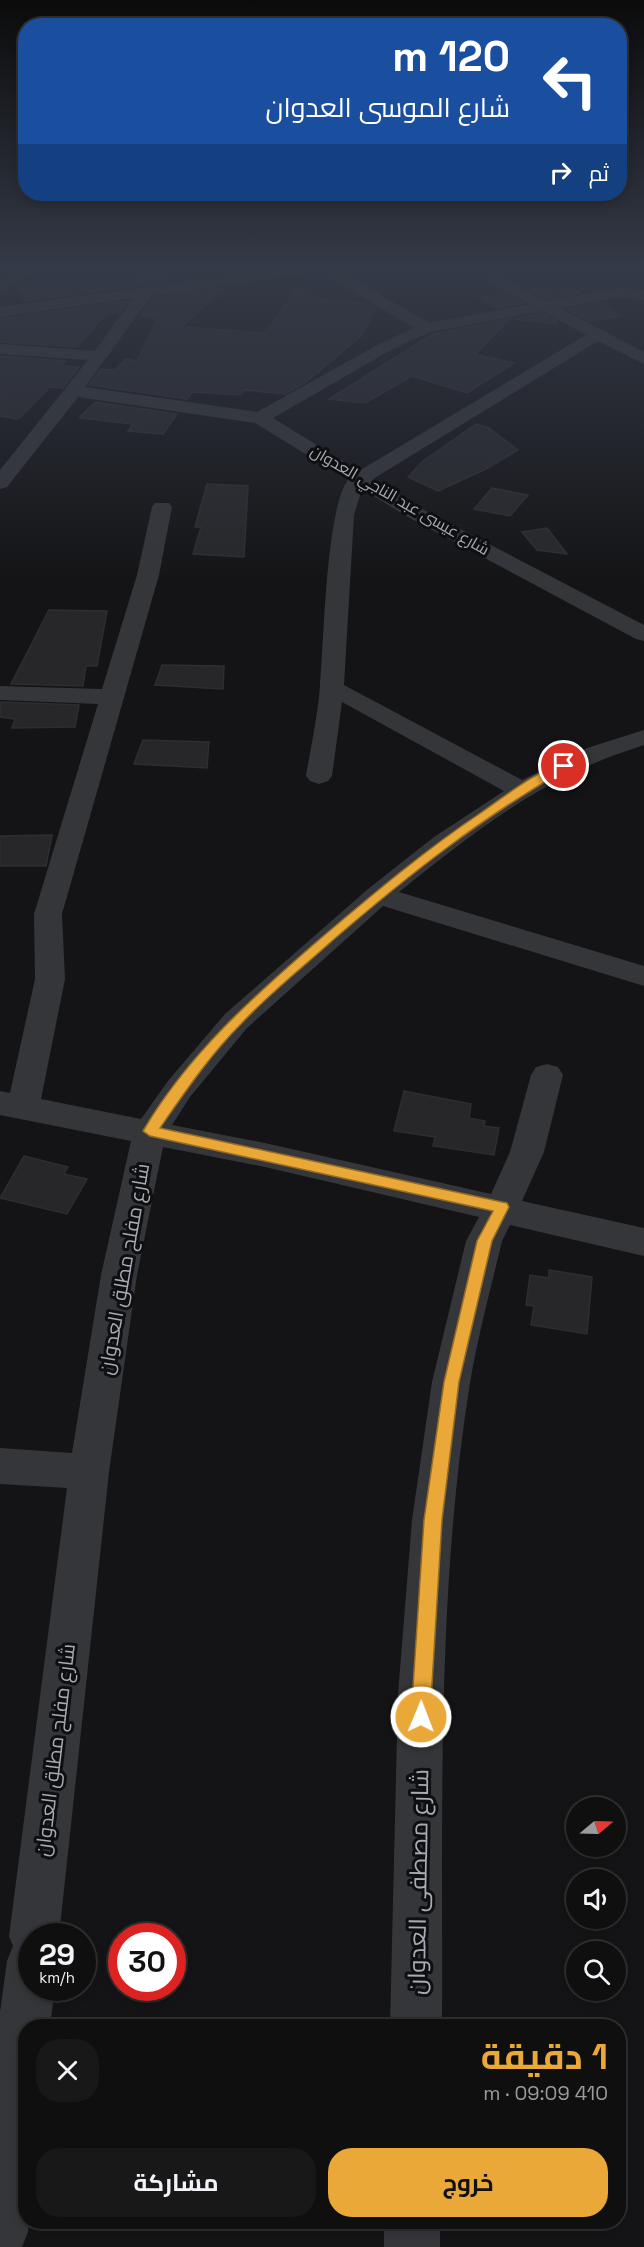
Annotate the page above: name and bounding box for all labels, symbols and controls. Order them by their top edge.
text: 120 m [392,30,510,83]
icon: left [531,42,609,120]
text: شارع الموسى العدوان [265,90,510,125]
icon: right [544,156,577,189]
text: ثم [589,159,609,187]
street label: شارع عيسى عبد الناجي العدوان [305,440,493,562]
pin [538,740,589,791]
icon: arrive [547,749,580,782]
street label: شارع مفلح مطلق العدوان [93,1161,156,1377]
street label: شارع مفلح مطلق العدوان [29,1642,82,1858]
position arrow [389,1685,453,1749]
street label: شارع مصطفى العدوان [401,1769,436,1995]
north arrow [566,1797,626,1857]
map controls [566,1797,626,2001]
button: sound [566,1869,626,1929]
speed limit sign: 30 [108,1923,186,2001]
text: 29 [39,1935,75,1974]
button: search [566,1941,626,2001]
text: km/h [39,1968,75,1987]
text: 1 دقيقة [481,2034,608,2080]
button: close [36,2039,99,2102]
text: 410 m · 09:09 [483,2080,608,2106]
button: مشاركة [36,2148,316,2217]
button: خروج [328,2148,608,2217]

